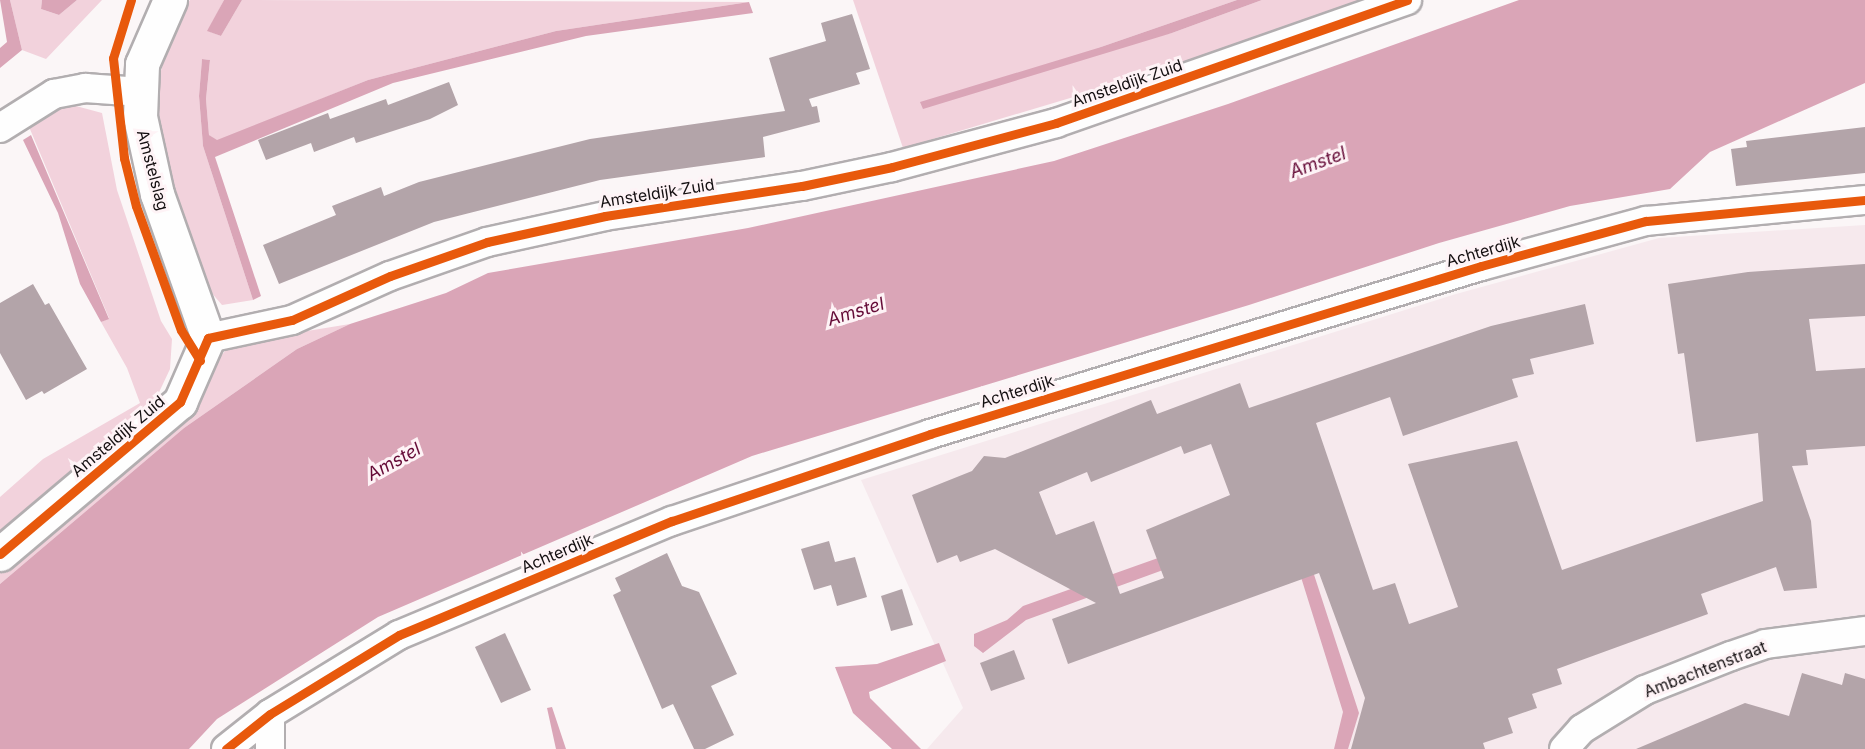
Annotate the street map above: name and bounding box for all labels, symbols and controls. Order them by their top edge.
street label: Amsteldijk Zuid [1069,55,1185,111]
street label: Amstelslag [133,127,173,213]
water label: Amstel [1287,143,1349,183]
street label: Amsteldijk Zuid [598,174,716,212]
street label: Achterdijk [1444,231,1522,271]
water label: Amstel [825,293,887,331]
street label: Achterdijk [978,371,1056,411]
street label: Amsteldijk Zuid [67,391,169,481]
water label: Amstel [363,438,425,486]
street label: Achterdijk [518,529,596,577]
street label: Ambachtenstraat [1641,637,1769,701]

